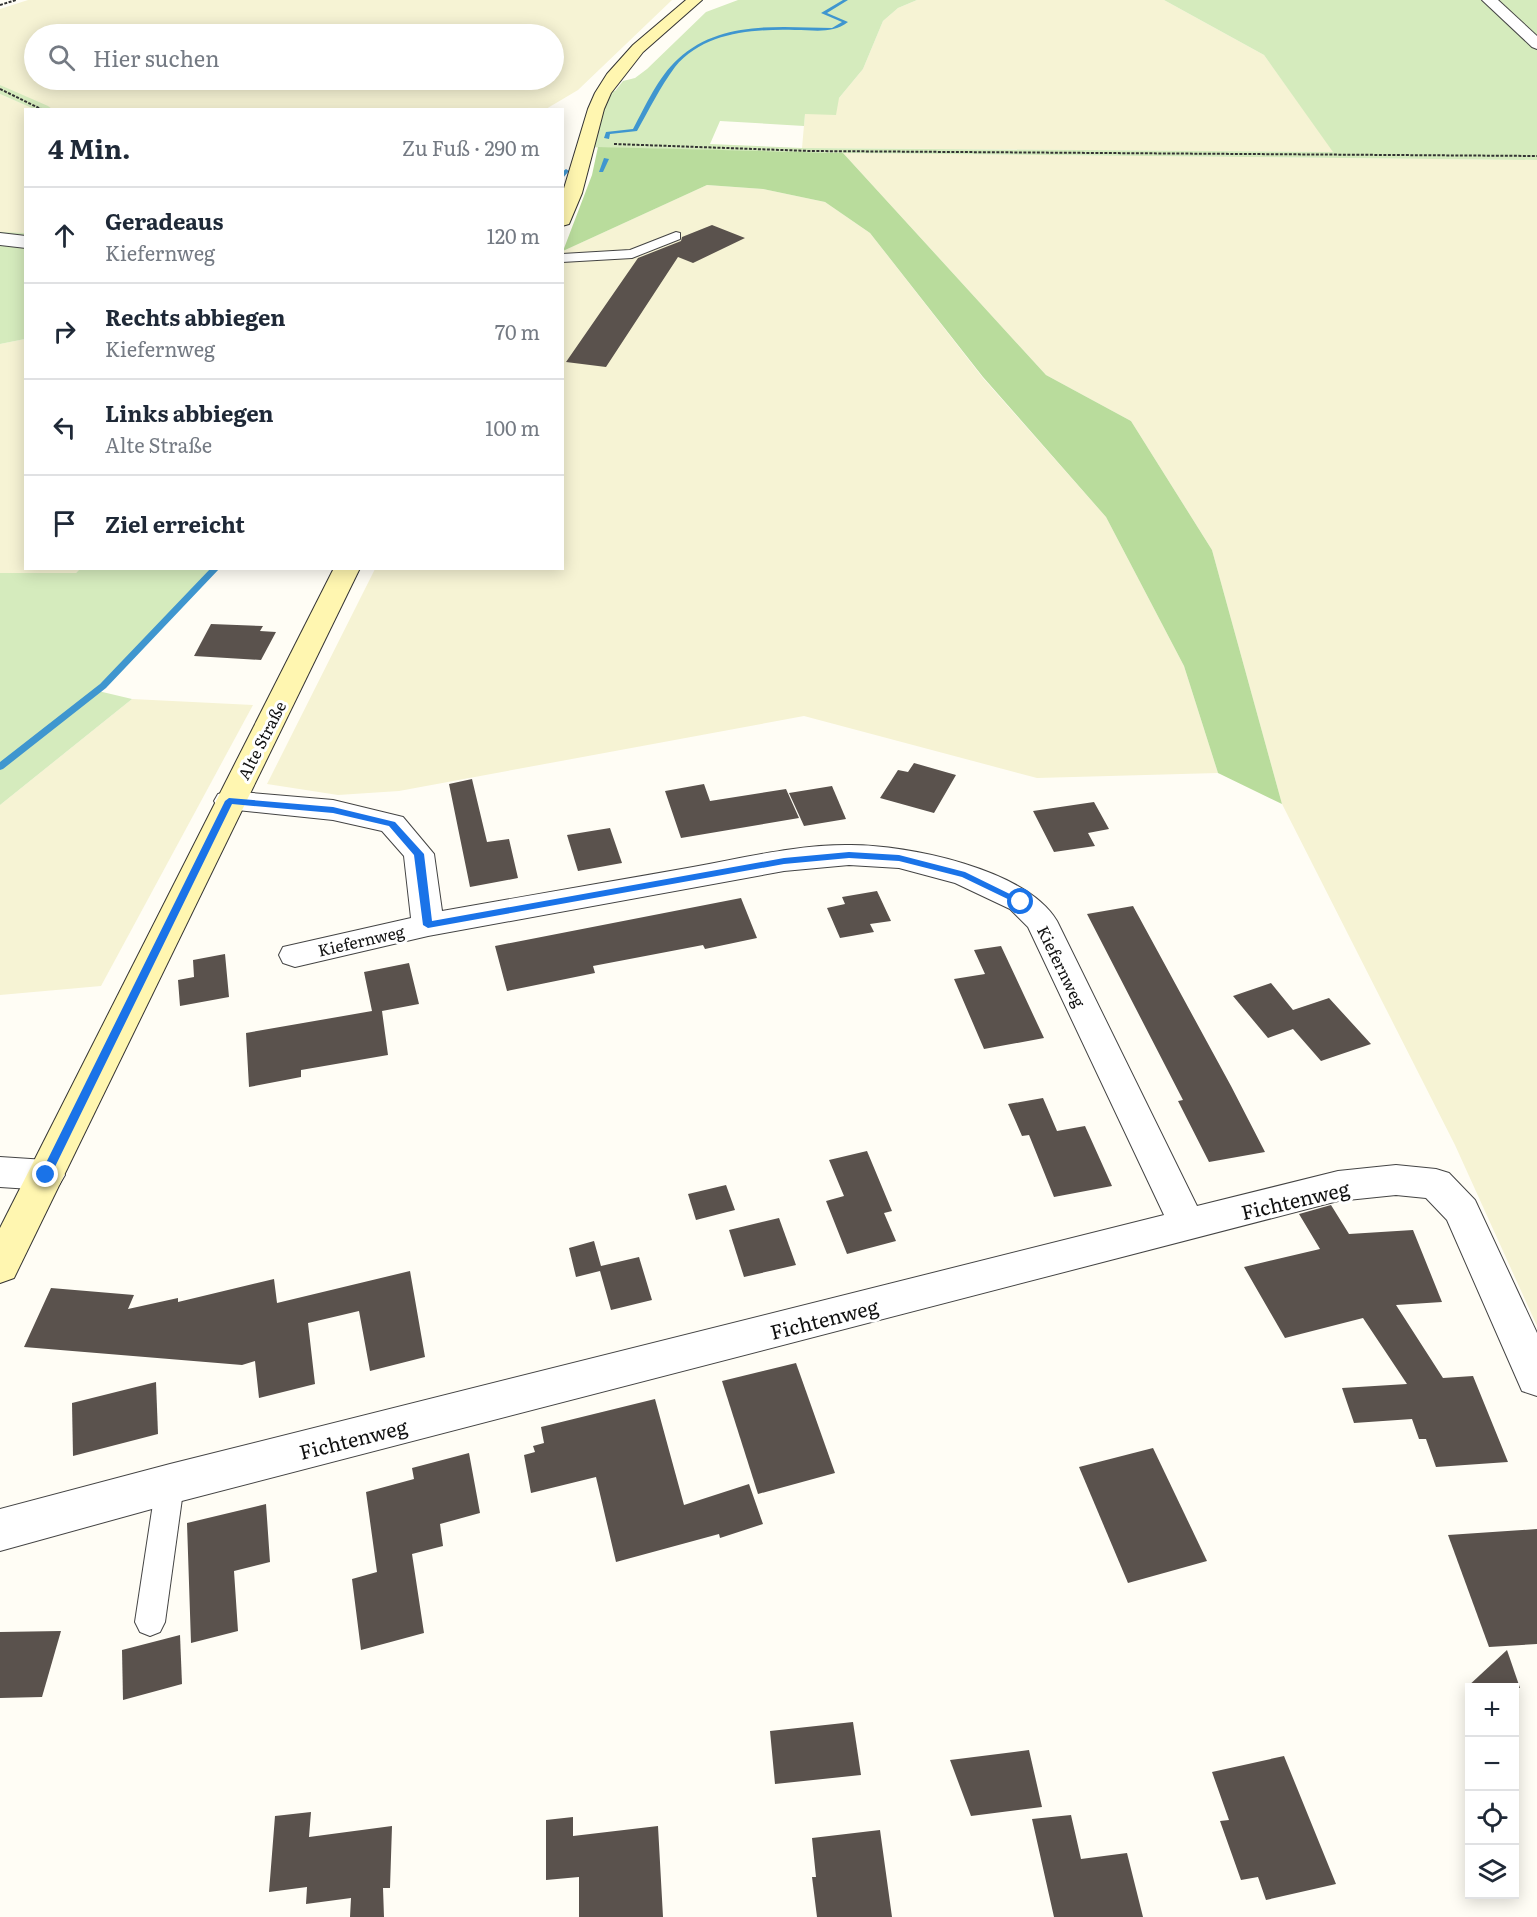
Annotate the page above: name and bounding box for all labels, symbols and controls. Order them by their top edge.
search box [24,24,564,90]
icon: search [45,41,78,74]
text: Hier suchen [93,41,220,74]
text: 4 Min. [48,128,131,167]
text: Zu Fuß · 290 m [402,132,540,162]
text: Geradeaus [105,204,223,237]
icon: ahead [48,219,81,252]
text: 120 m [487,220,540,250]
text: Kiefernweg [105,237,215,267]
text: Rechts abbiegen [105,300,285,333]
icon: right [48,315,81,348]
text: 70 m [495,316,540,346]
text: Kiefernweg [105,333,215,363]
text: Links abbiegen [105,396,274,429]
icon: left [48,411,81,444]
text: 100 m [485,412,540,442]
text: Alte Straße [105,429,212,459]
icon: arrive [48,507,81,540]
text: Ziel erreicht [105,507,245,540]
street label: Alte Straße [231,696,291,784]
route start [1007,888,1033,914]
street label: Kiefernweg [315,918,407,962]
street label: Kiefernweg [1032,921,1092,1011]
route end [32,1161,58,1187]
street label: Fichtenweg [1238,1172,1353,1226]
street label: Fichtenweg [767,1290,882,1346]
street label: Fichtenweg [296,1410,411,1466]
map controls [1465,1683,1519,1899]
button: + [1465,1683,1519,1737]
button: − [1465,1737,1519,1791]
button: locate [1465,1791,1519,1845]
button: layers [1465,1845,1519,1899]

